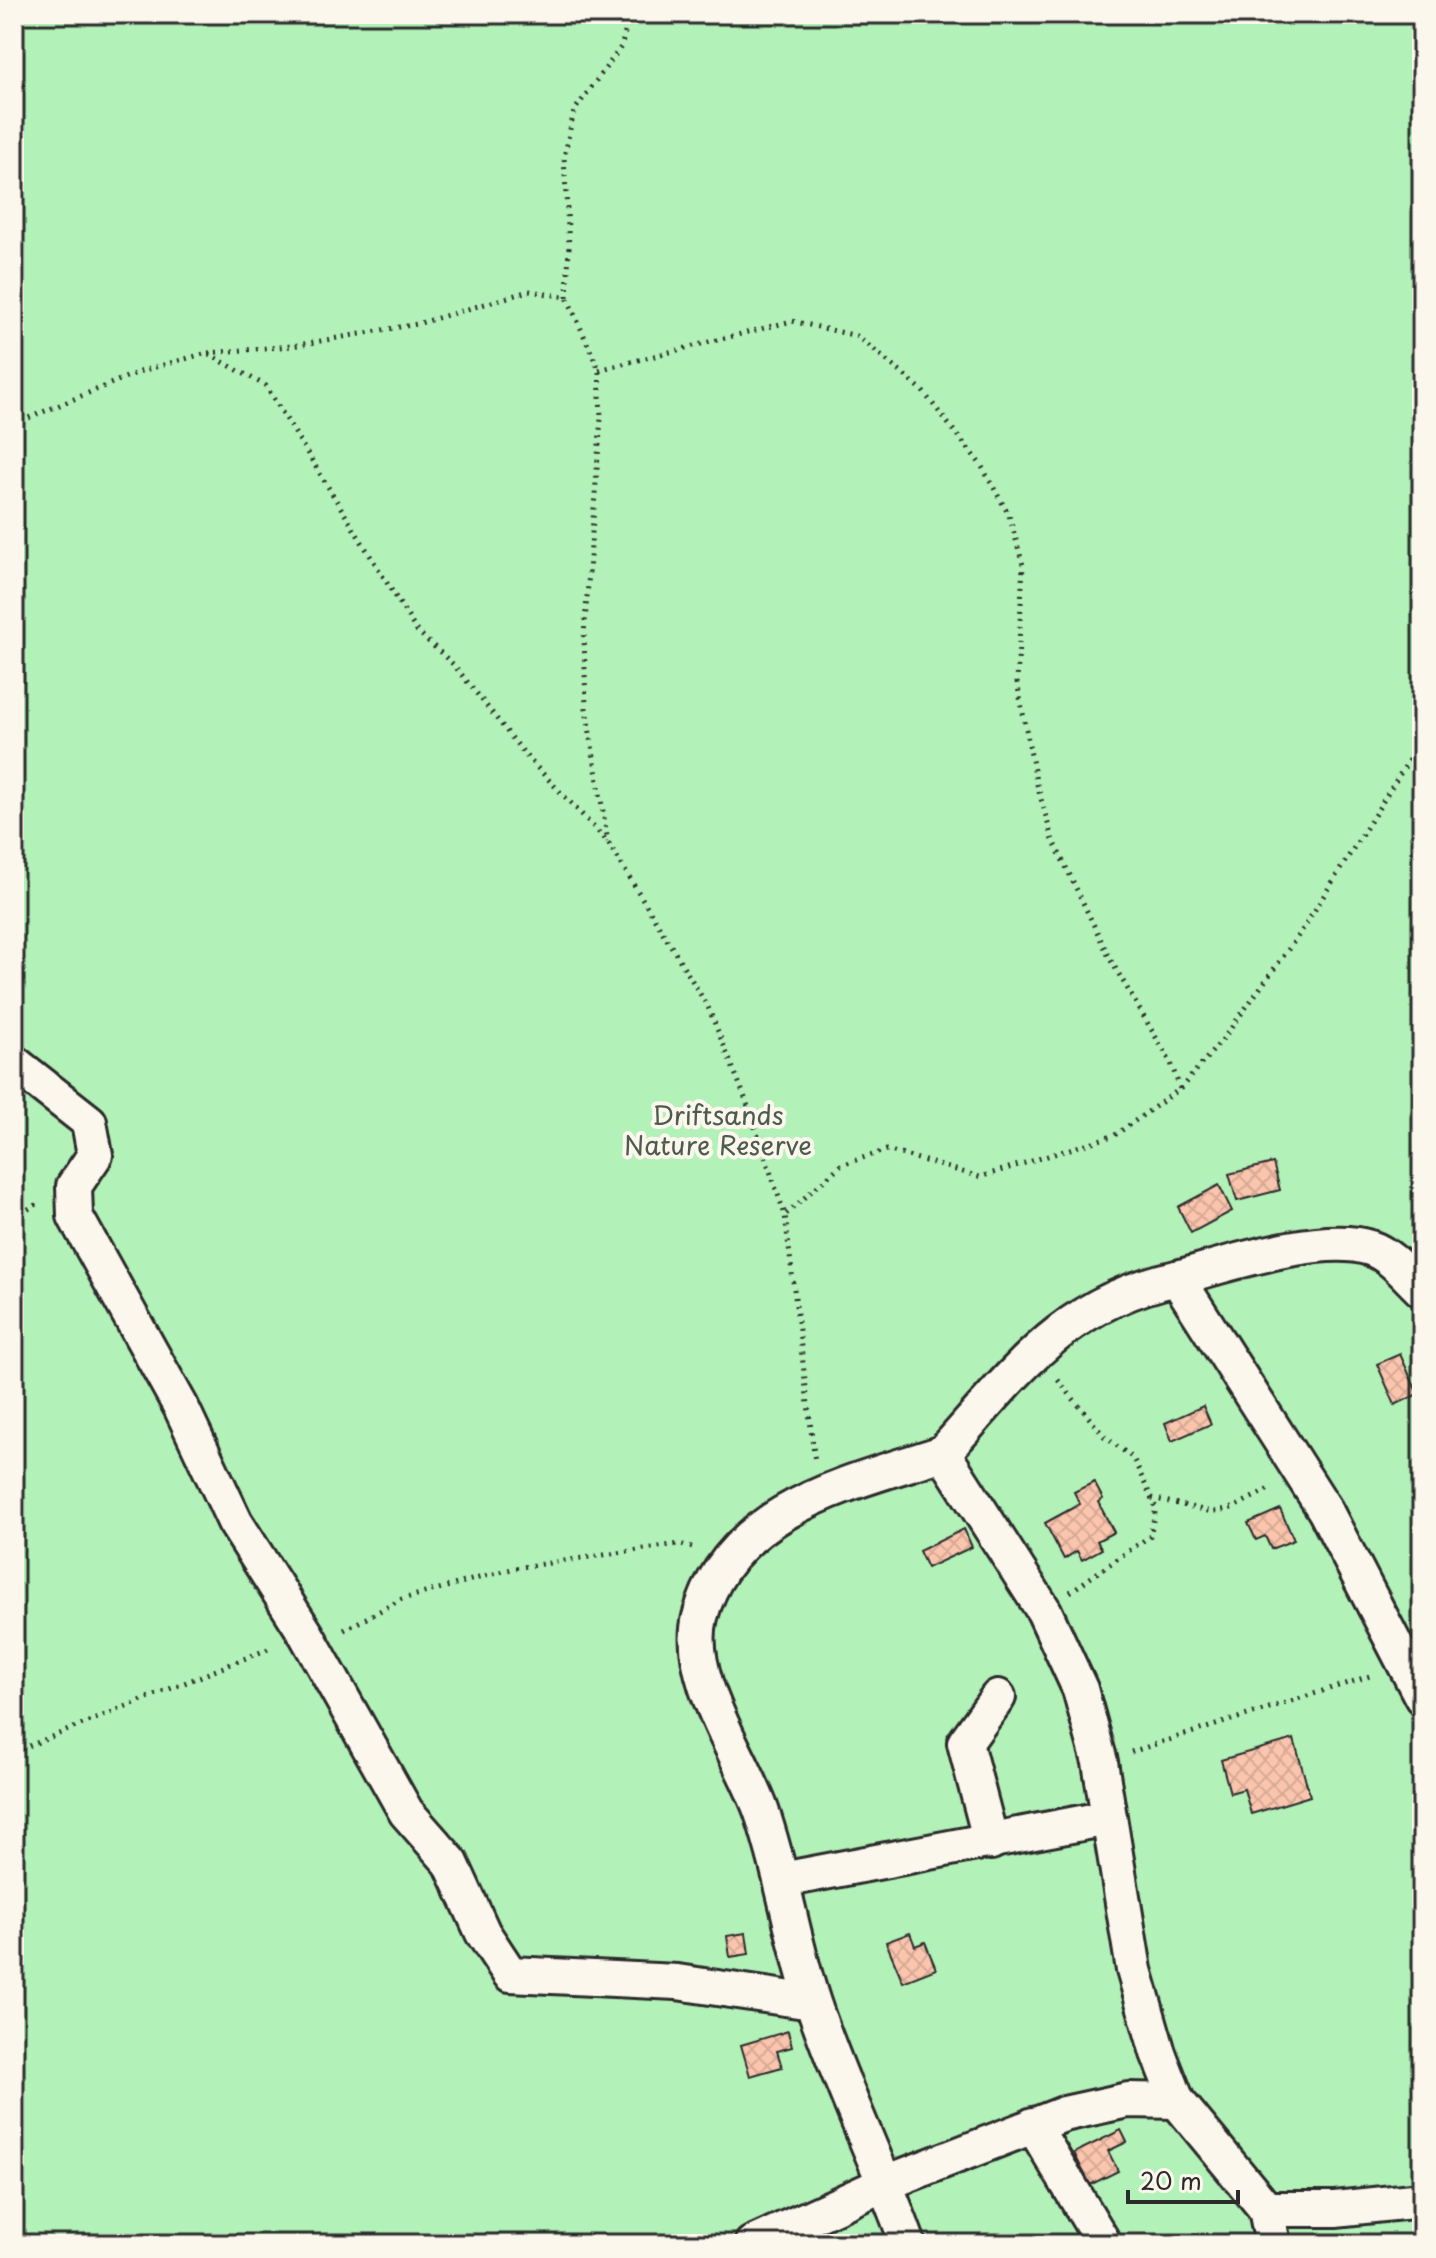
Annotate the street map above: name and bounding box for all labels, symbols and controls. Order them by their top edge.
park label: Driftsands Nature Reserve [624,1095,812,1164]
scale bar [1128,2154,1238,2204]
text: 20 m [1140,2162,1202,2198]

